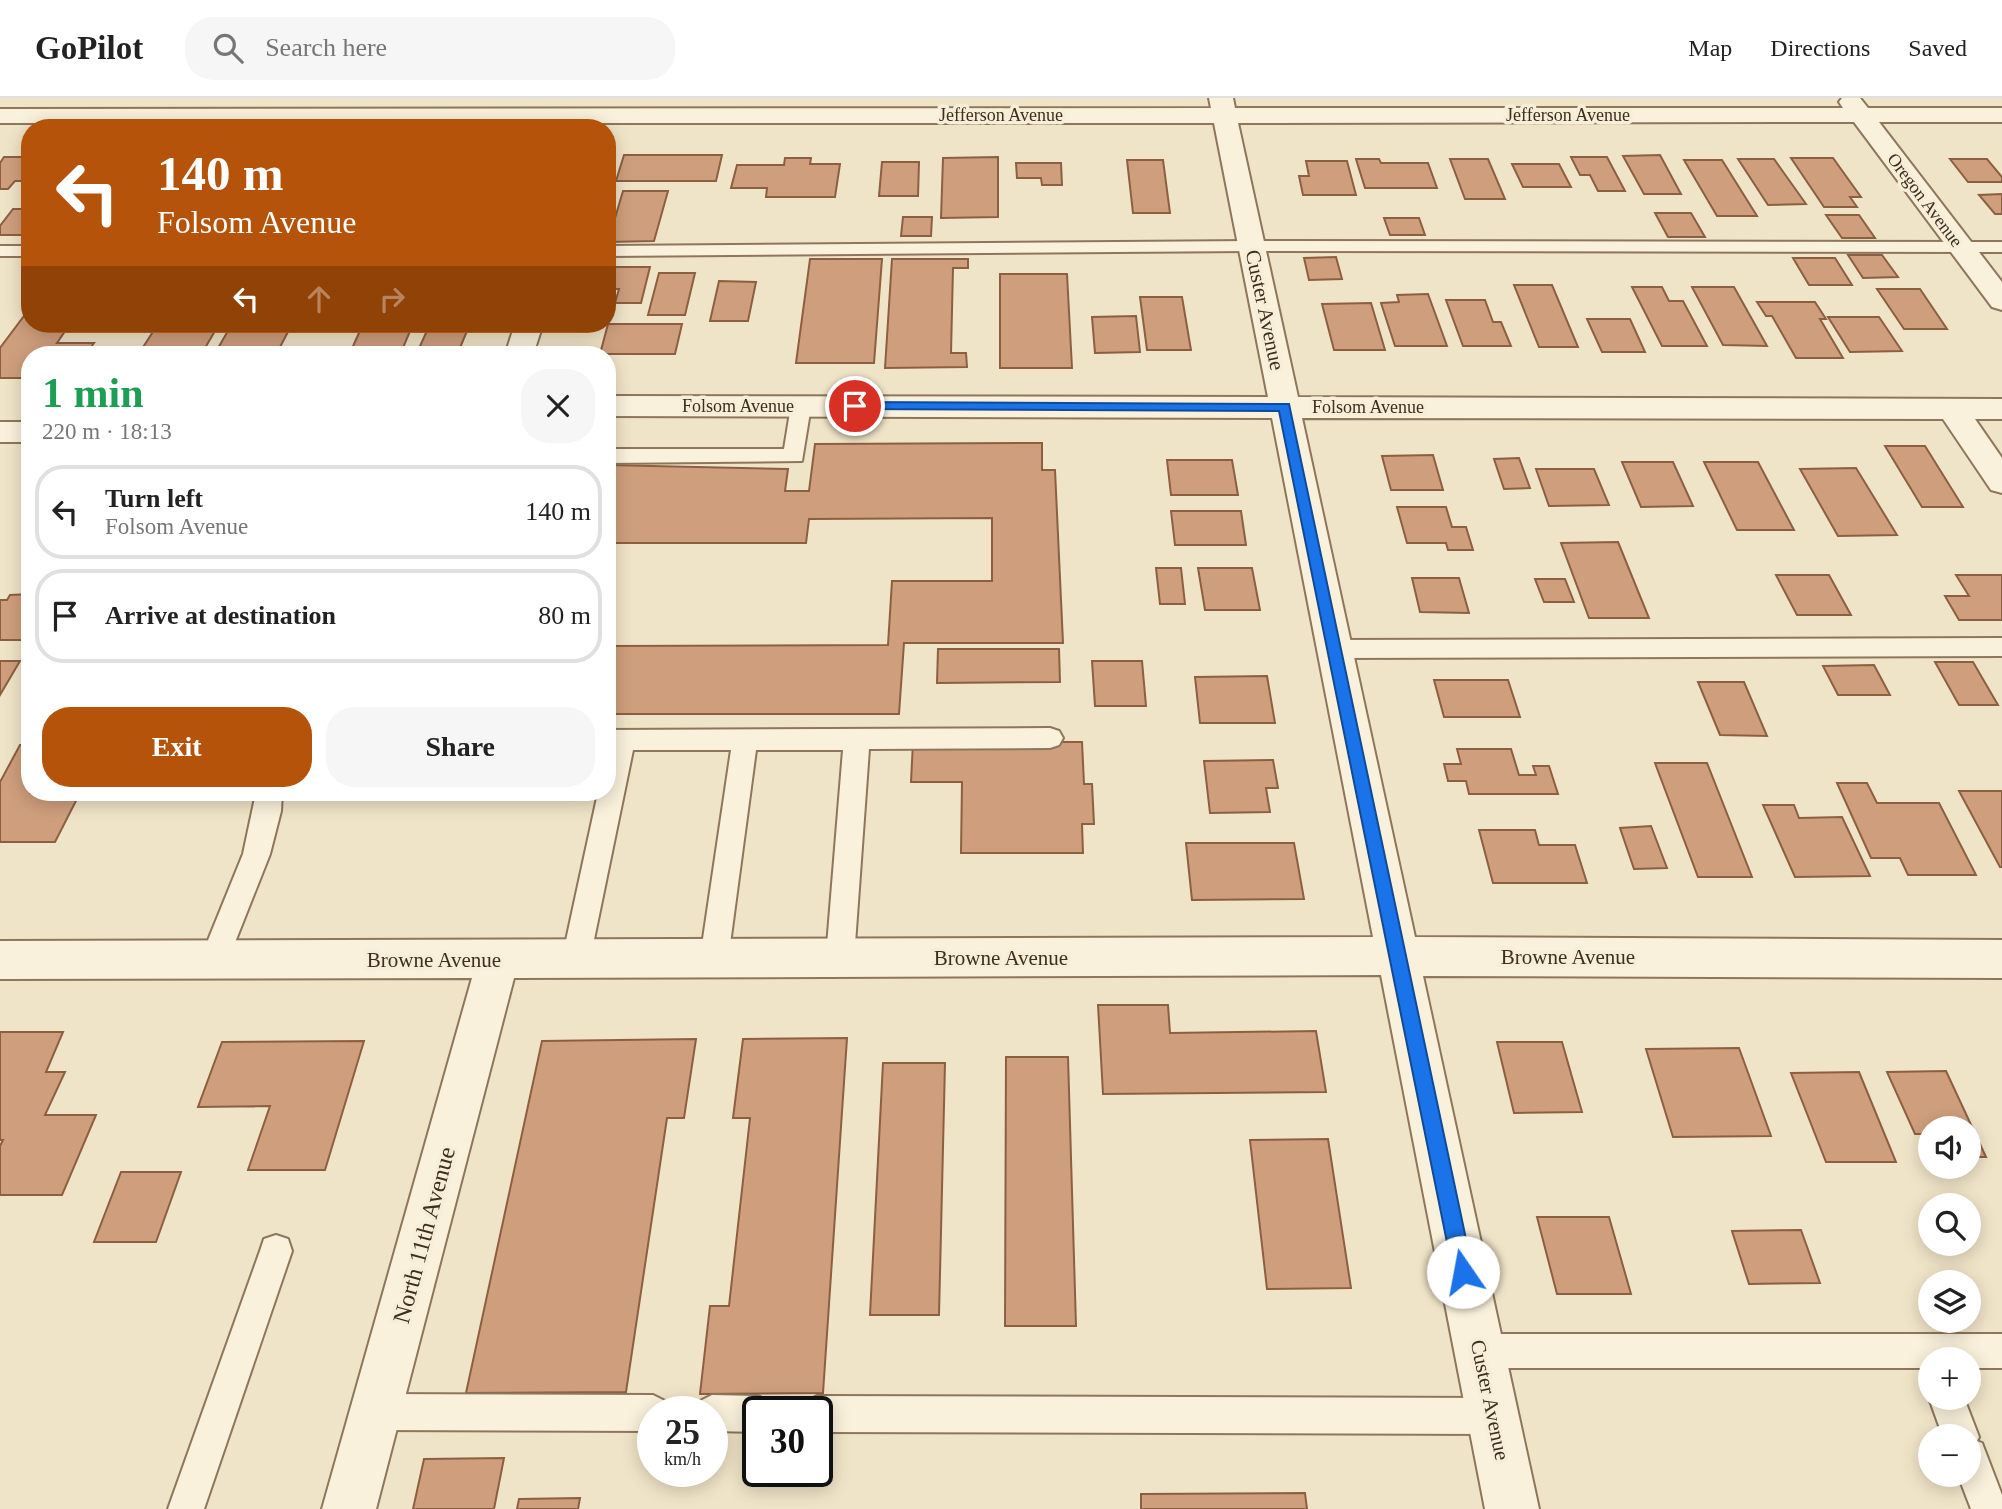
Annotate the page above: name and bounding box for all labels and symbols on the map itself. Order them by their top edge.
street label: Jefferson Avenue [939,105,1063,125]
street label: Jefferson Avenue [1506,105,1630,125]
street label: Oregon Avenue [1883,149,1967,251]
street label: Custer Avenue [1241,248,1289,372]
pin [825,376,885,436]
street label: Folsom Avenue [682,396,794,416]
street label: Folsom Avenue [1312,397,1424,417]
street label: Browne Avenue [1501,945,1635,969]
street label: Browne Avenue [934,946,1068,970]
street label: Browne Avenue [367,948,501,972]
street label: North 11th Avenue [388,1144,460,1326]
position arrow [1426,1235,1500,1309]
street label: Custer Avenue [1466,1338,1514,1462]
speed limit sign: 30 [742,1396,833,1487]

